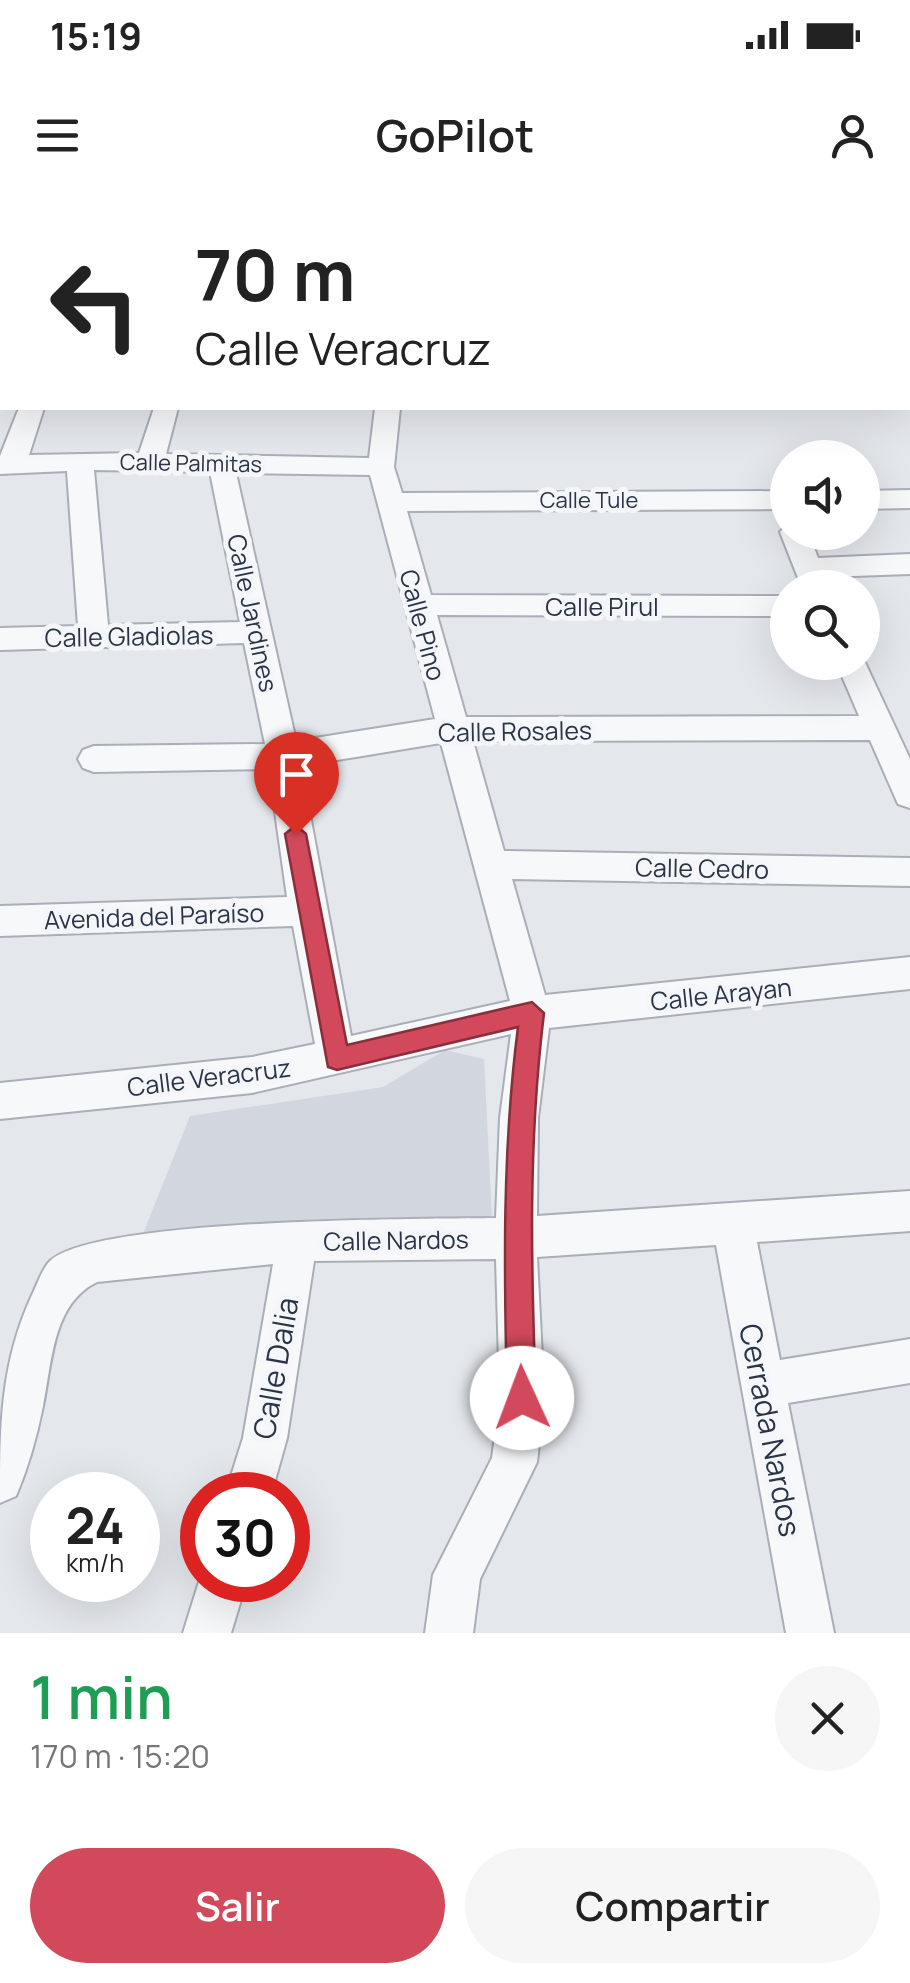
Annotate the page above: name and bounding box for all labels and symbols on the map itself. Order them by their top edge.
street label: Calle Palmitas [120,447,262,479]
street label: Calle Tule [540,485,638,515]
street label: Calle Jardines [219,531,287,695]
street label: Calle Pino [391,566,455,684]
street label: Calle Pirul [545,589,659,624]
street label: Calle Gladiolas [44,617,214,655]
street label: Calle Rosales [438,712,592,750]
pin [254,732,339,835]
street label: Calle Cedro [635,849,769,887]
street label: Avenida del Paraíso [43,895,265,937]
street label: Calle Arayan [649,969,793,1019]
street label: Calle Veracruz [125,1050,293,1104]
street label: Calle Nardos [323,1221,469,1259]
street label: Calle Dalia [242,1294,308,1442]
street label: Cerrada Nardos [730,1320,812,1540]
position arrow [470,1346,574,1450]
speed limit sign: 30 [180,1472,310,1602]

